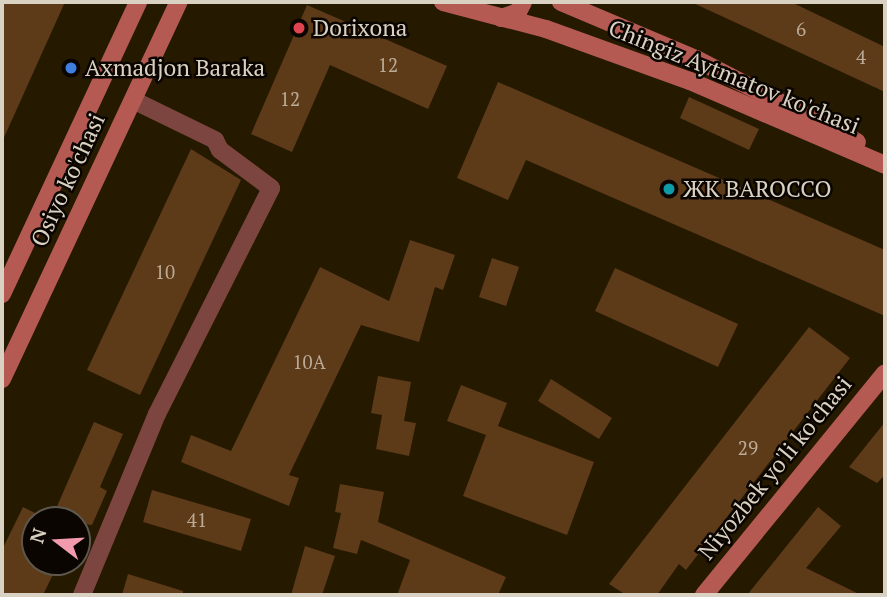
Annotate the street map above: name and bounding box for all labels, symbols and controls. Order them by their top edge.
place label: Dorixona [313,14,407,42]
street label: Chingiz Aytmatov ko'chasi [604,14,864,140]
house number: 6 [796,18,806,40]
marker: Dorixona [291,20,307,36]
house number: 4 [856,46,866,68]
place label: Axmadjon Baraka [85,54,265,82]
house number: 12 [378,54,398,76]
marker: Axmadjon Baraka [63,60,79,76]
house number: 12 [280,88,300,110]
street label: Osiyo ko'chasi [25,109,111,251]
place label: ЖК BAROCCO [683,175,832,203]
marker: ЖК BAROCCO [661,181,677,197]
house number: 10 [155,261,175,283]
house number: 10A [292,351,326,373]
street label: Niyozbek yo'li ko'chasi [693,371,857,565]
house number: 29 [738,437,758,459]
north arrow [21,506,91,576]
house number: 41 [187,509,207,531]
text: N [23,525,51,546]

